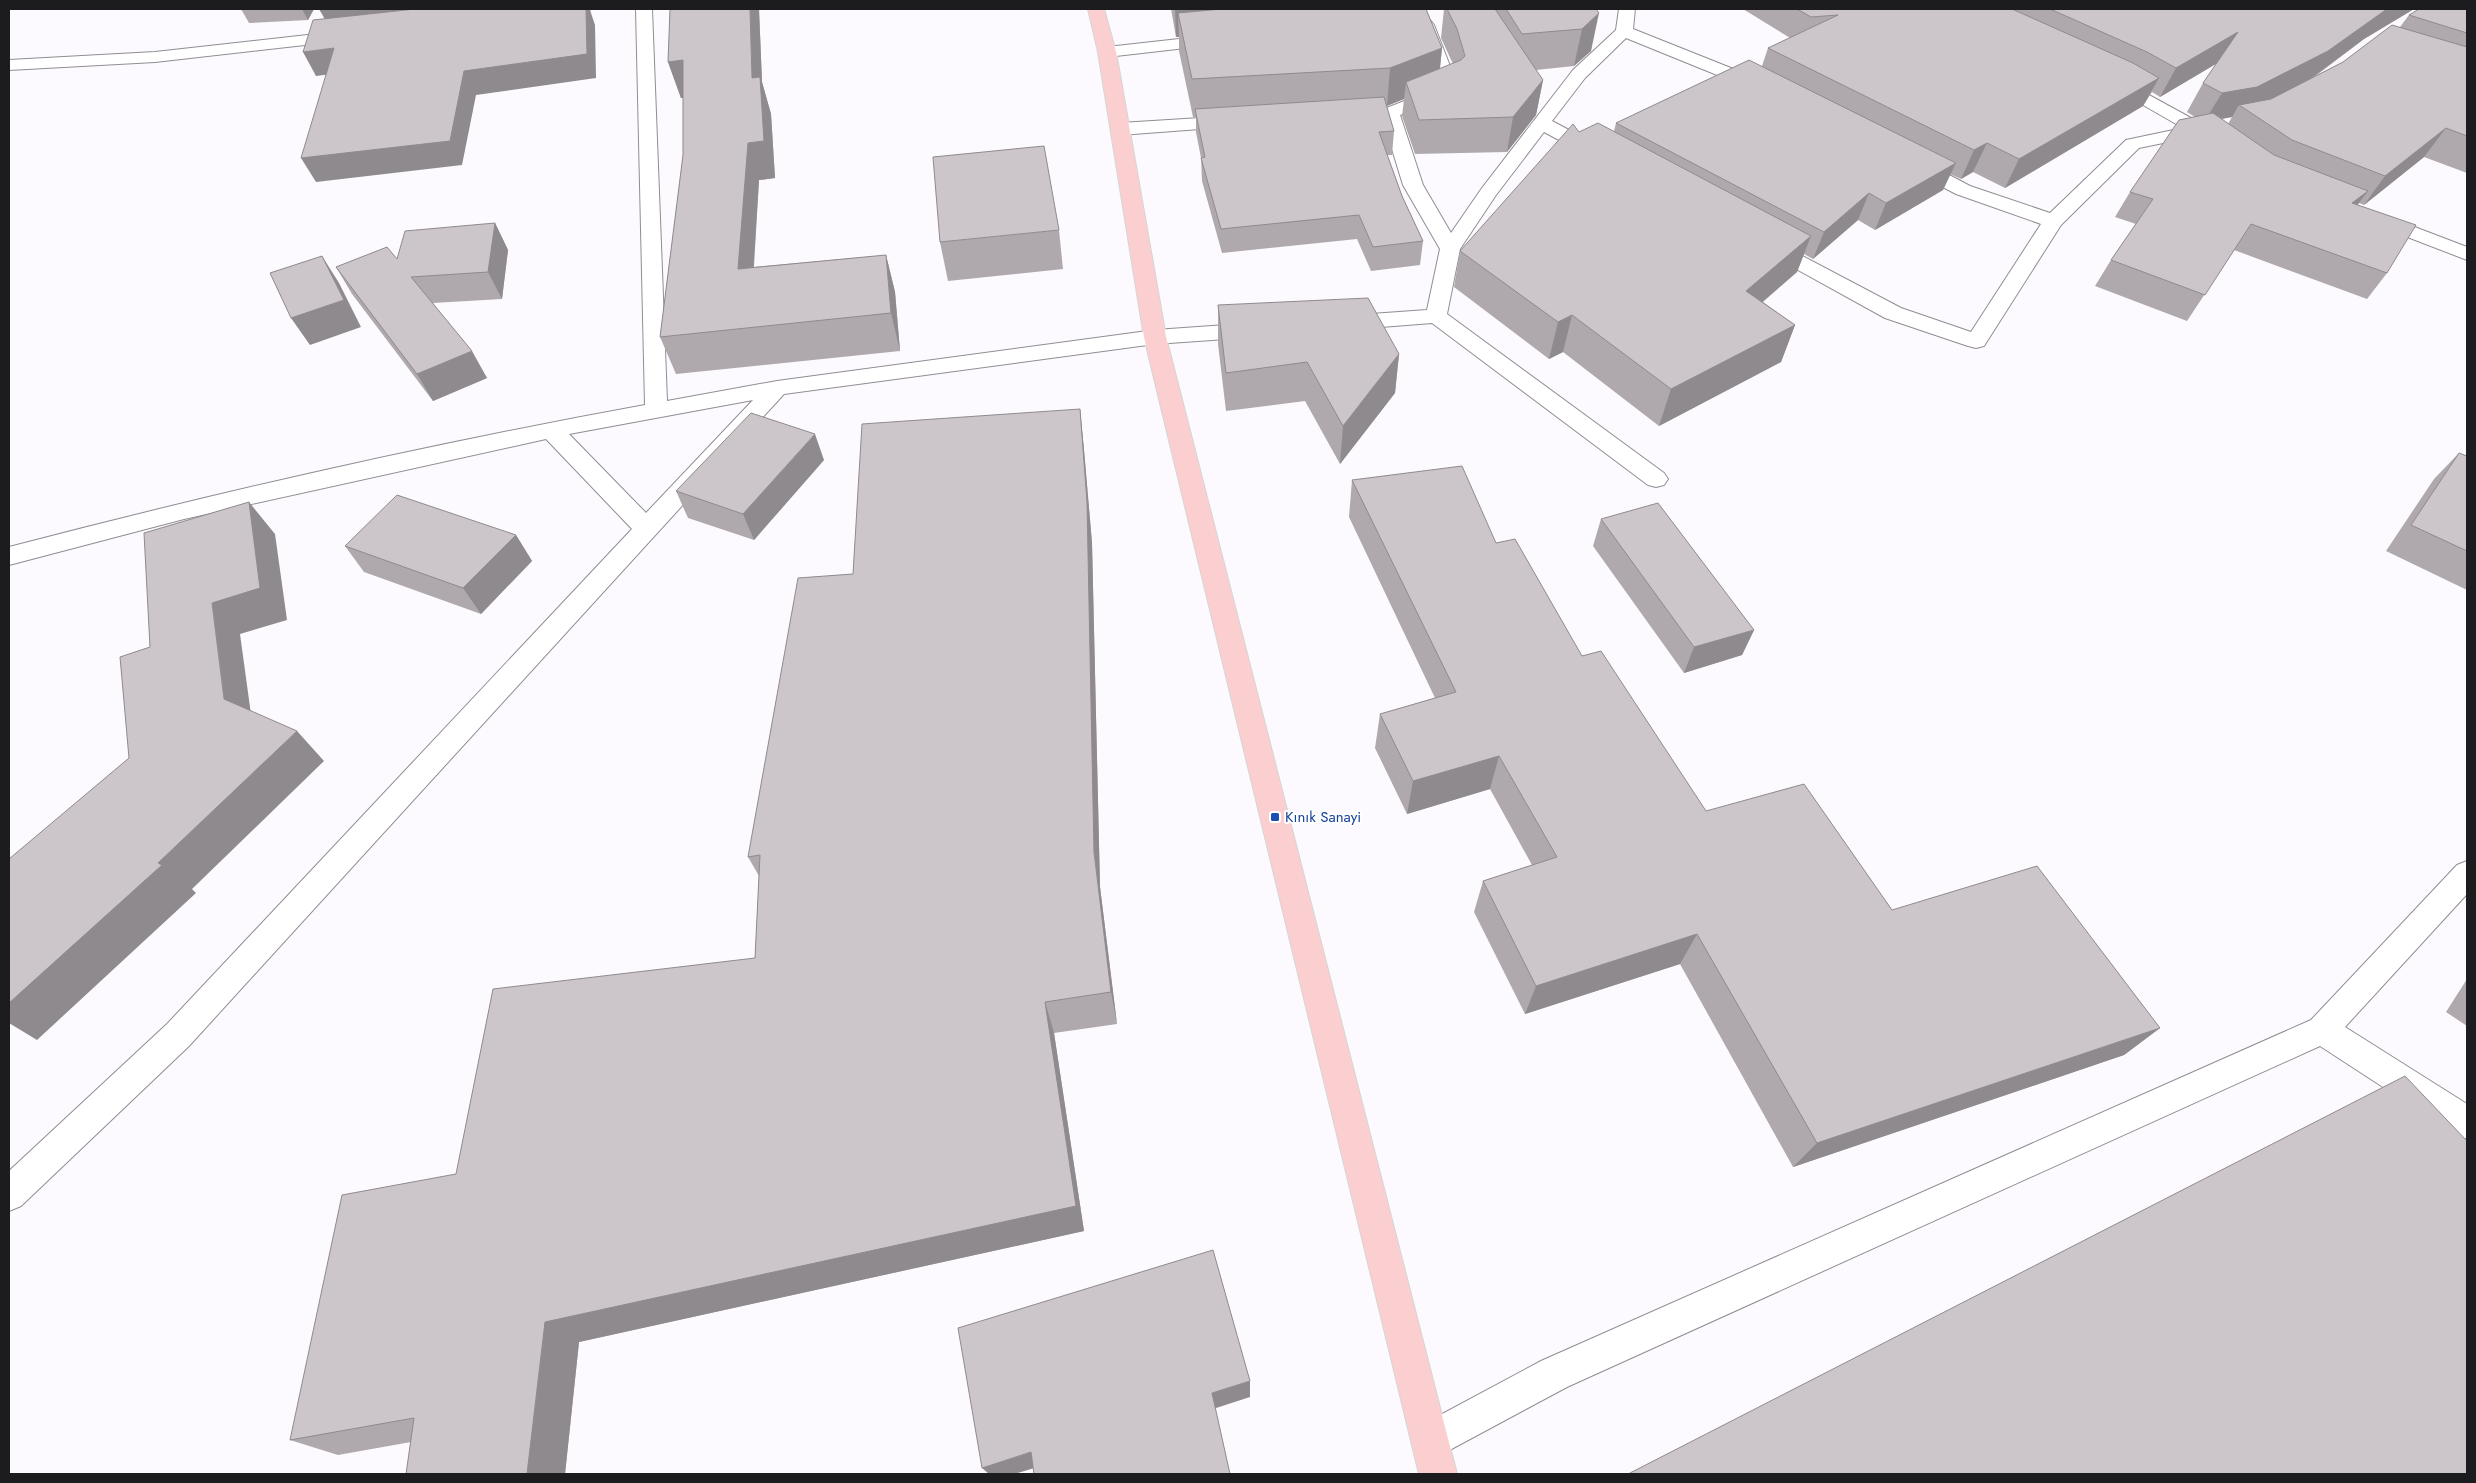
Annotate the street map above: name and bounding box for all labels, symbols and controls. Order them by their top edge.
place label: Kınık Sanayi [1285,806,1361,828]
marker: Kınık Sanayi [1269,811,1281,823]

